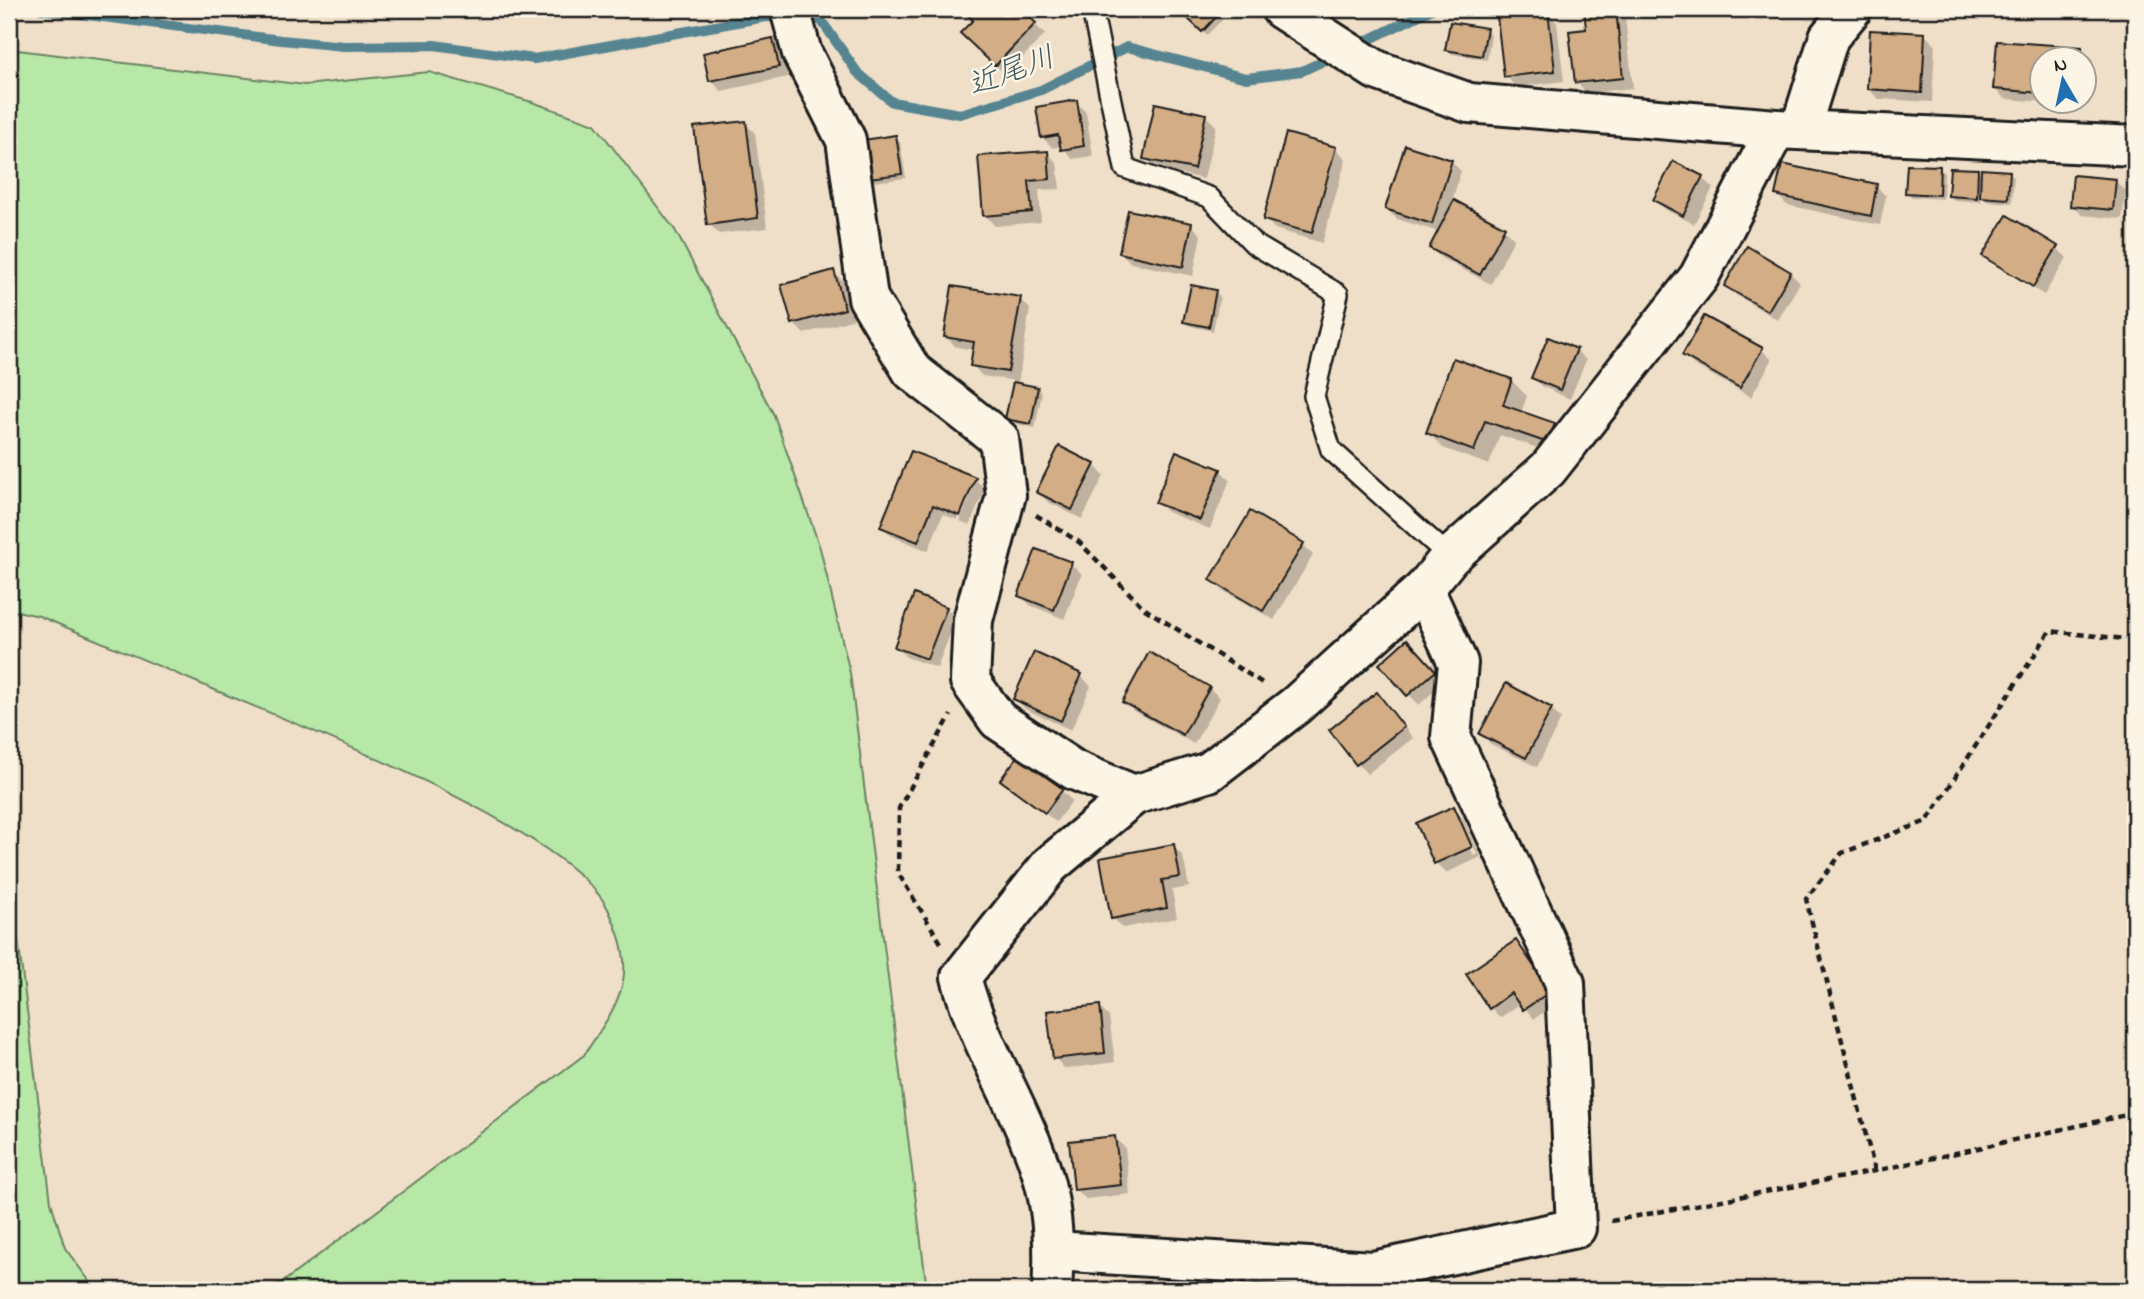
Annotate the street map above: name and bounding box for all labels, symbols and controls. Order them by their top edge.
water label: 近尾川 [962,37,1062,109]
north arrow [2028,46,2098,116]
text: N [2052,51,2069,80]

